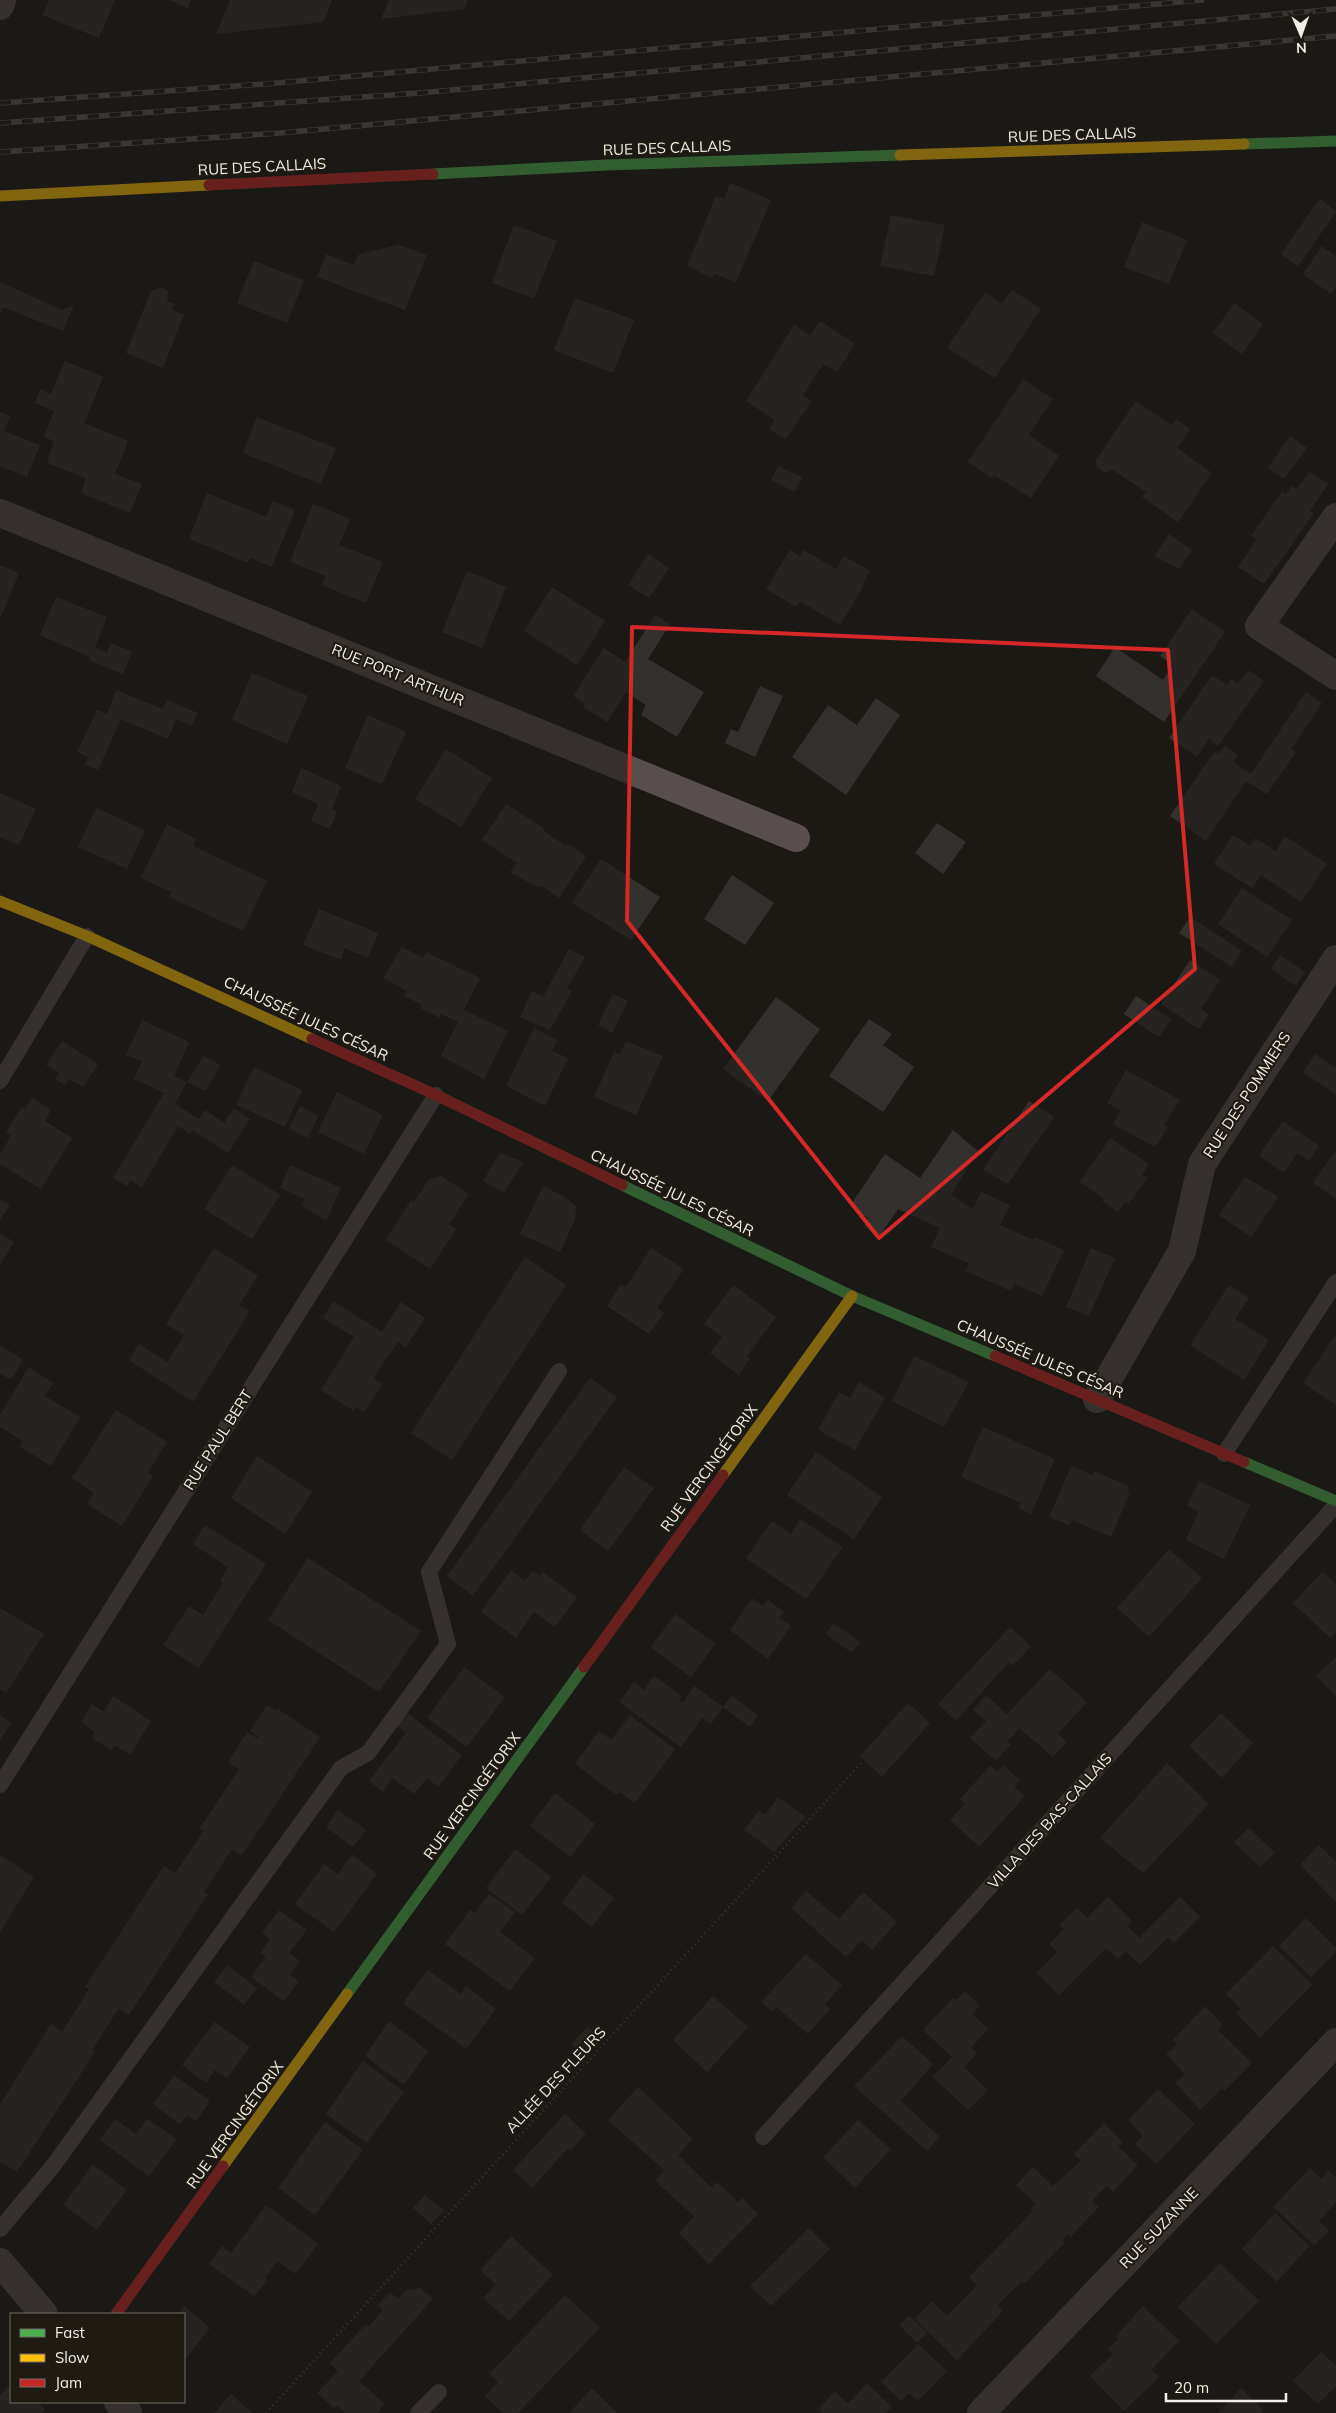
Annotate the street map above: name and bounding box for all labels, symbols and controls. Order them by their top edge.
north arrow [1276,10,1326,60]
text: N [1296,39,1307,57]
street label: RUE DES CALLAIS [1007,123,1137,146]
street label: RUE DES CALLAIS [602,136,732,159]
street label: RUE DES CALLAIS [197,154,327,179]
street label: RUE PORT ARTHUR [329,639,467,710]
street label: CHAUSSÉE JULES CÉSAR [221,972,392,1065]
street label: RUE DES POMMIERS [1199,1028,1294,1161]
street label: CHAUSSÉE JULES CÉSAR [587,1145,757,1240]
street label: CHAUSSÉE JULES CÉSAR [954,1315,1127,1402]
street label: RUE PAUL BERT [179,1386,256,1493]
street label: RUE VERCINGÉTORIX [656,1400,761,1535]
street label: RUE VERCINGÉTORIX [419,1728,524,1863]
street label: VILLA DES BAS-CALLAIS [983,1749,1116,1893]
street label: ALLÉE DES FLEURS [502,2023,610,2137]
street label: RUE VERCINGÉTORIX [182,2057,287,2192]
street label: RUE SUZANNE [1115,2183,1202,2272]
legend [10,2313,185,2403]
text: Fast [55,2323,85,2342]
text: Slow [55,2348,89,2367]
scale bar [1166,2370,1286,2402]
text: Jam [55,2373,82,2392]
text: 20 m [1174,2378,1209,2397]

